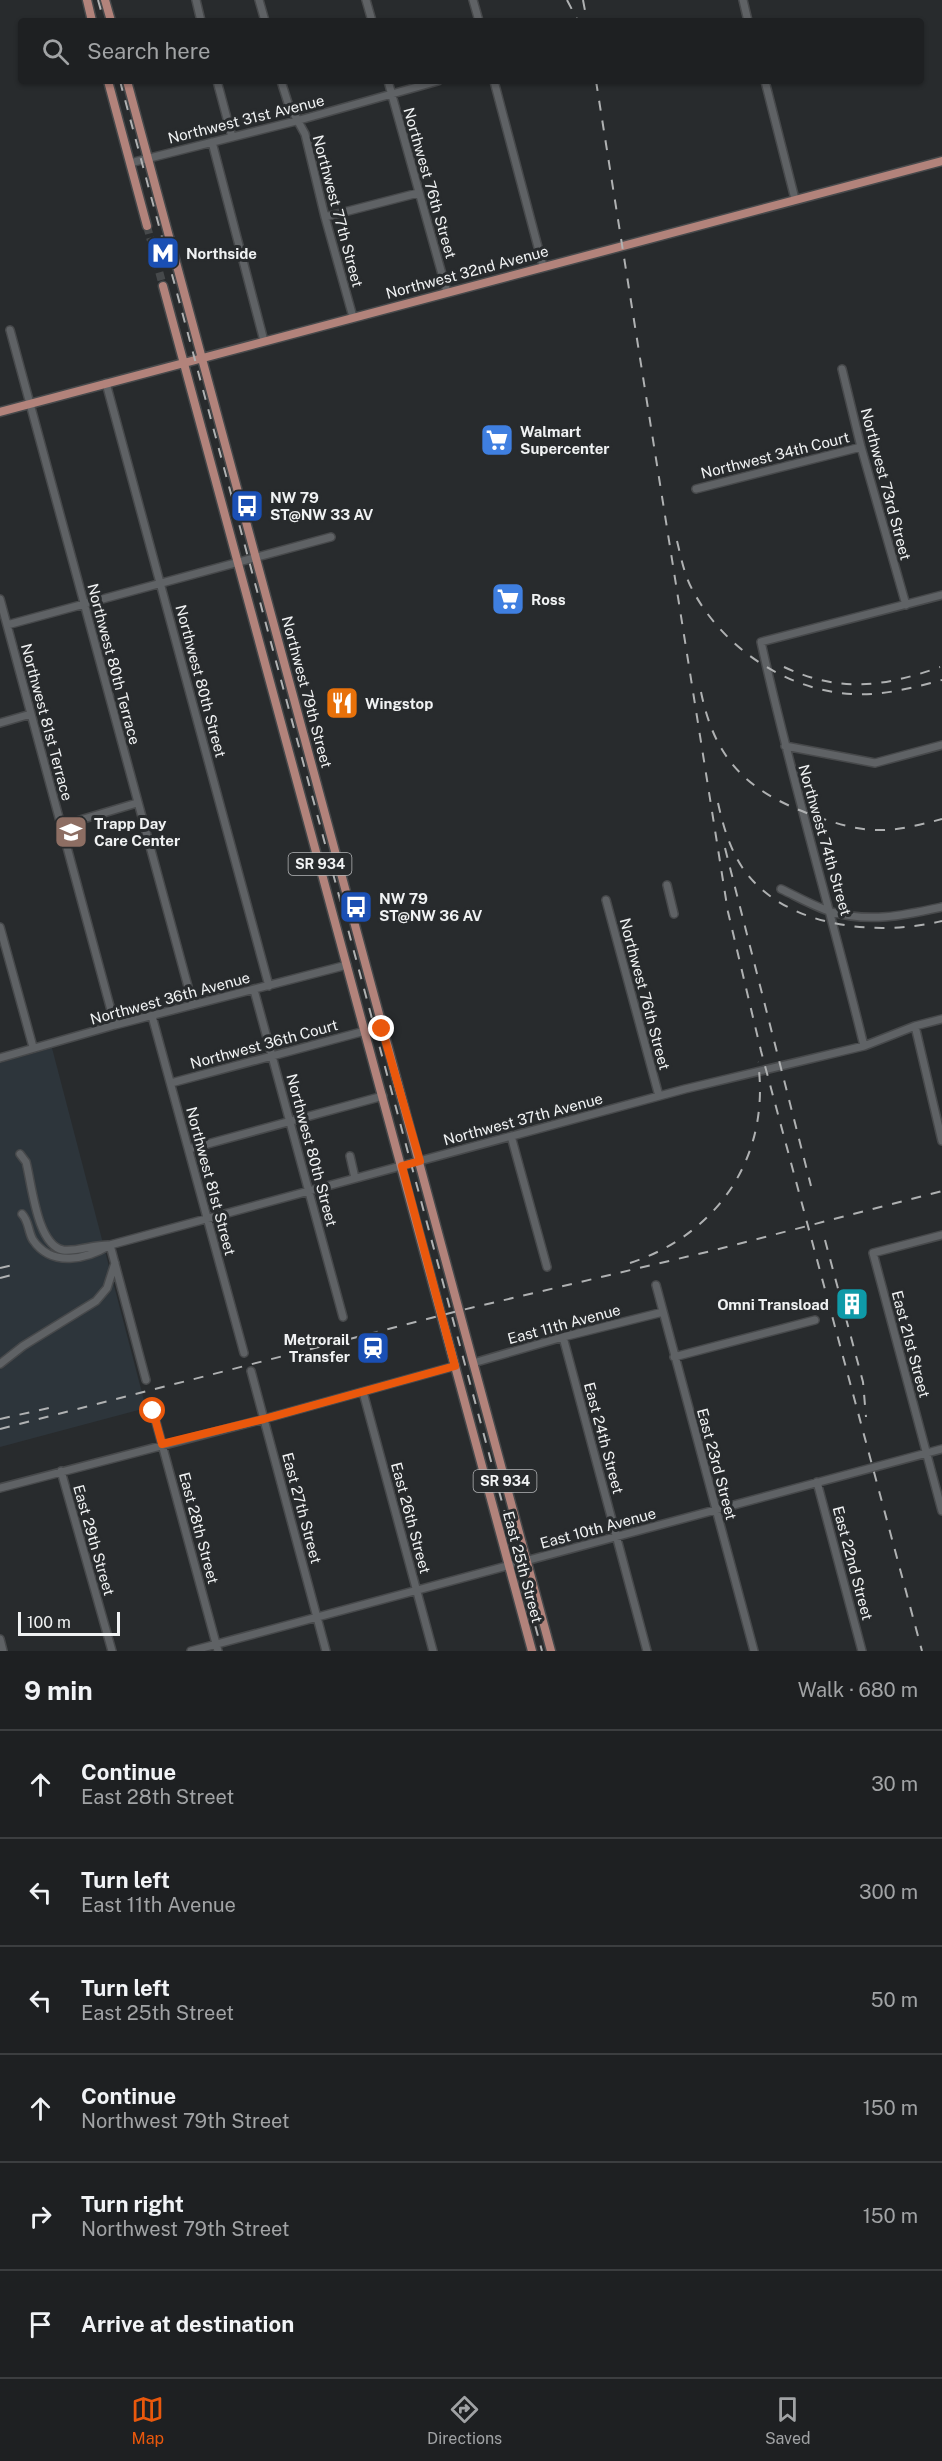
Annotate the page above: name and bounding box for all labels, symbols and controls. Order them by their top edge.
search box [18,18,924,84]
icon: search [39,35,72,68]
text: Search here [87,38,211,64]
street label: Northwest 31st Avenue [166,91,326,147]
street label: Northwest 76th Street [400,105,460,261]
street label: Northwest 77th Street [310,133,367,289]
metro station icon: Northside [145,235,181,271]
street label: Northwest 32nd Avenue [384,242,550,302]
place label: Northside [186,245,257,262]
street label: Northwest 73rd Street [858,406,915,562]
supermarket icon: Walmart Supercenter [479,422,515,458]
place label: Walmart Supercenter [520,423,610,457]
street label: Northwest 34th Court [699,428,851,482]
bus stop icon: NW 79 ST@NW 33 AV [229,488,265,524]
place label: NW 79 ST@NW 33 AV [270,489,374,523]
supermarket icon: Ross [490,581,526,617]
street label: Northwest 80th Terrace [84,582,144,746]
place label: Ross [531,591,566,608]
street label: Northwest 80th Street [172,603,230,759]
street label: Northwest 79th Street [279,614,336,770]
street label: Northwest 81st Terrace [18,642,76,802]
restaurant icon: Wingstop [324,685,360,721]
place label: Wingstop [365,695,433,712]
street label: Northwest 74th Street [795,762,855,918]
school or university icon: Trapp Day Care Center [53,814,89,850]
place label: Trapp Day Care Center [94,815,180,849]
road number: SR 934 [288,853,352,875]
bus stop icon: NW 79 ST@NW 36 AV [338,889,374,925]
place label: NW 79 ST@NW 36 AV [379,890,483,924]
street label: Northwest 76th Street [617,916,673,1072]
street label: Northwest 36th Avenue [88,968,252,1028]
route end [368,1015,394,1041]
street label: Northwest 36th Court [188,1016,340,1072]
street label: Northwest 80th Street [283,1072,341,1228]
street label: Northwest 37th Avenue [441,1090,605,1148]
street label: Northwest 81st Street [183,1105,239,1257]
building icon: Omni Transload [834,1286,870,1322]
street label: East 21st Street [889,1289,933,1400]
place label: Omni Transload [717,1296,829,1313]
street label: East 11th Avenue [506,1301,622,1347]
station icon: Metrorail Transfer [355,1330,391,1366]
place label: Metrorail Transfer [284,1331,350,1365]
street label: East 24th Street [581,1380,627,1496]
route start [139,1397,165,1423]
street label: East 23rd Street [694,1406,740,1522]
street label: East 27th Street [279,1451,325,1566]
street label: East 26th Street [388,1460,434,1576]
street label: East 28th Street [176,1470,222,1586]
road number: SR 934 [474,1470,536,1492]
street label: East 29th Street [70,1483,118,1598]
street label: East 10th Avenue [538,1504,658,1552]
street label: East 22nd Street [830,1504,876,1622]
street label: East 25th Street [500,1509,546,1625]
scale bar [18,1609,120,1636]
text: 100 m [27,1613,71,1632]
text: 9 min [24,1675,93,1706]
text: Walk · 680 m [798,1678,918,1702]
text: Continue [81,1759,176,1785]
icon: ahead [24,1768,57,1801]
text: 30 m [871,1772,918,1796]
text: East 28th Street [81,1785,234,1809]
text: Turn left [81,1867,170,1893]
icon: left [24,1876,57,1909]
text: 300 m [859,1880,918,1904]
text: East 11th Avenue [81,1893,236,1917]
text: Turn left [81,1975,170,2001]
icon: left [24,1984,57,2017]
text: 50 m [871,1988,918,2012]
text: East 25th Street [81,2001,234,2025]
text: Continue [81,2083,176,2109]
icon: ahead [24,2092,57,2125]
text: 150 m [863,2096,918,2120]
text: Northwest 79th Street [81,2109,290,2133]
text: Turn right [81,2191,184,2217]
icon: right [24,2200,57,2233]
text: 150 m [863,2204,918,2228]
text: Northwest 79th Street [81,2217,290,2241]
icon: arrive [24,2308,57,2341]
text: Arrive at destination [81,2311,294,2337]
tab: Map [131,2393,164,2448]
tab: Directions [427,2393,502,2448]
tab: Saved [765,2393,811,2448]

